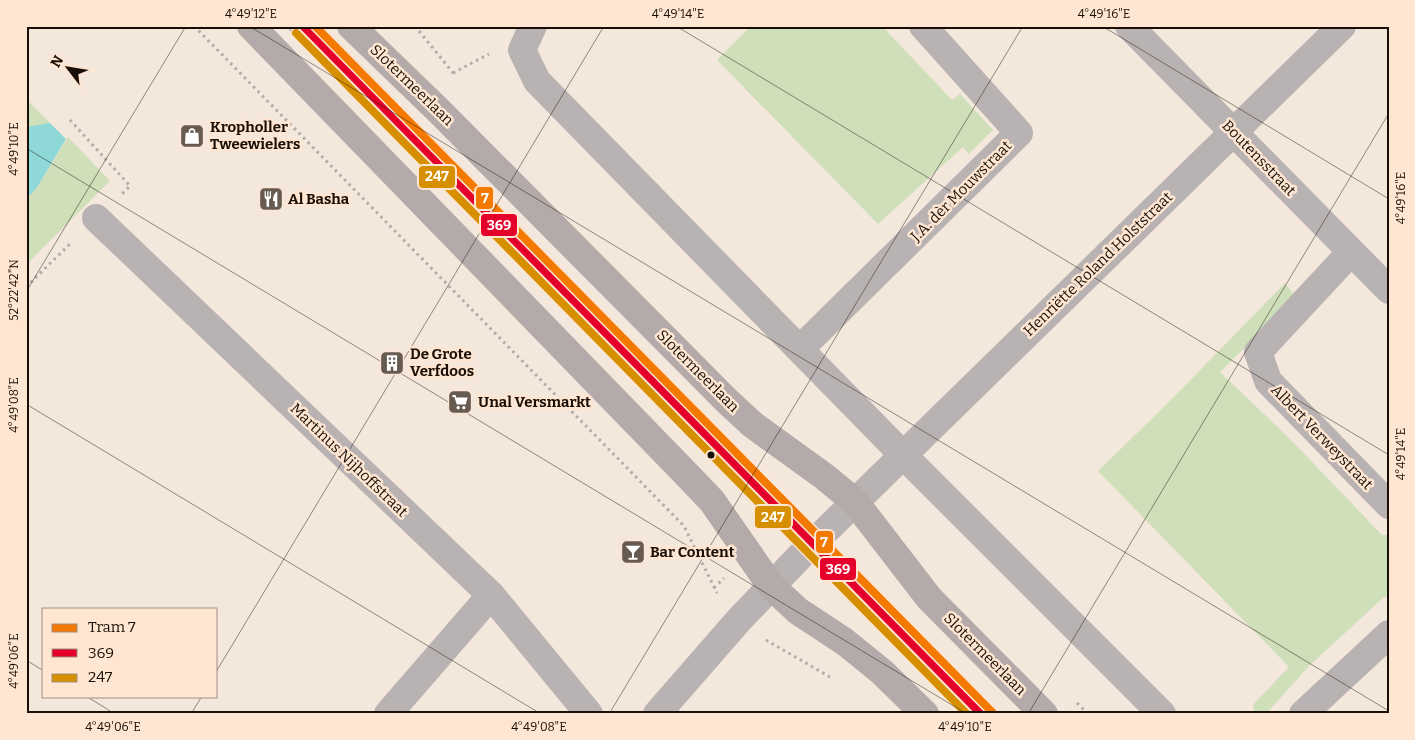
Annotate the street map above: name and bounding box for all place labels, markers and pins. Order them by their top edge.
place label: Kropholler Tweewielers [210,118,300,153]
shop icon: Kropholler Tweewielers [179,123,205,149]
restaurant icon: Al Basha [258,186,284,212]
place label: Al Basha [288,190,350,208]
place label: De Grote Verfdoos [410,345,474,380]
building icon: De Grote Verfdoos [379,350,405,376]
supermarket icon: Unal Versmarkt [447,389,473,415]
place label: Unal Versmarkt [478,393,591,411]
unlabelled marker [706,450,716,460]
bar icon: Bar Content [620,539,646,565]
place label: Bar Content [650,543,735,561]

